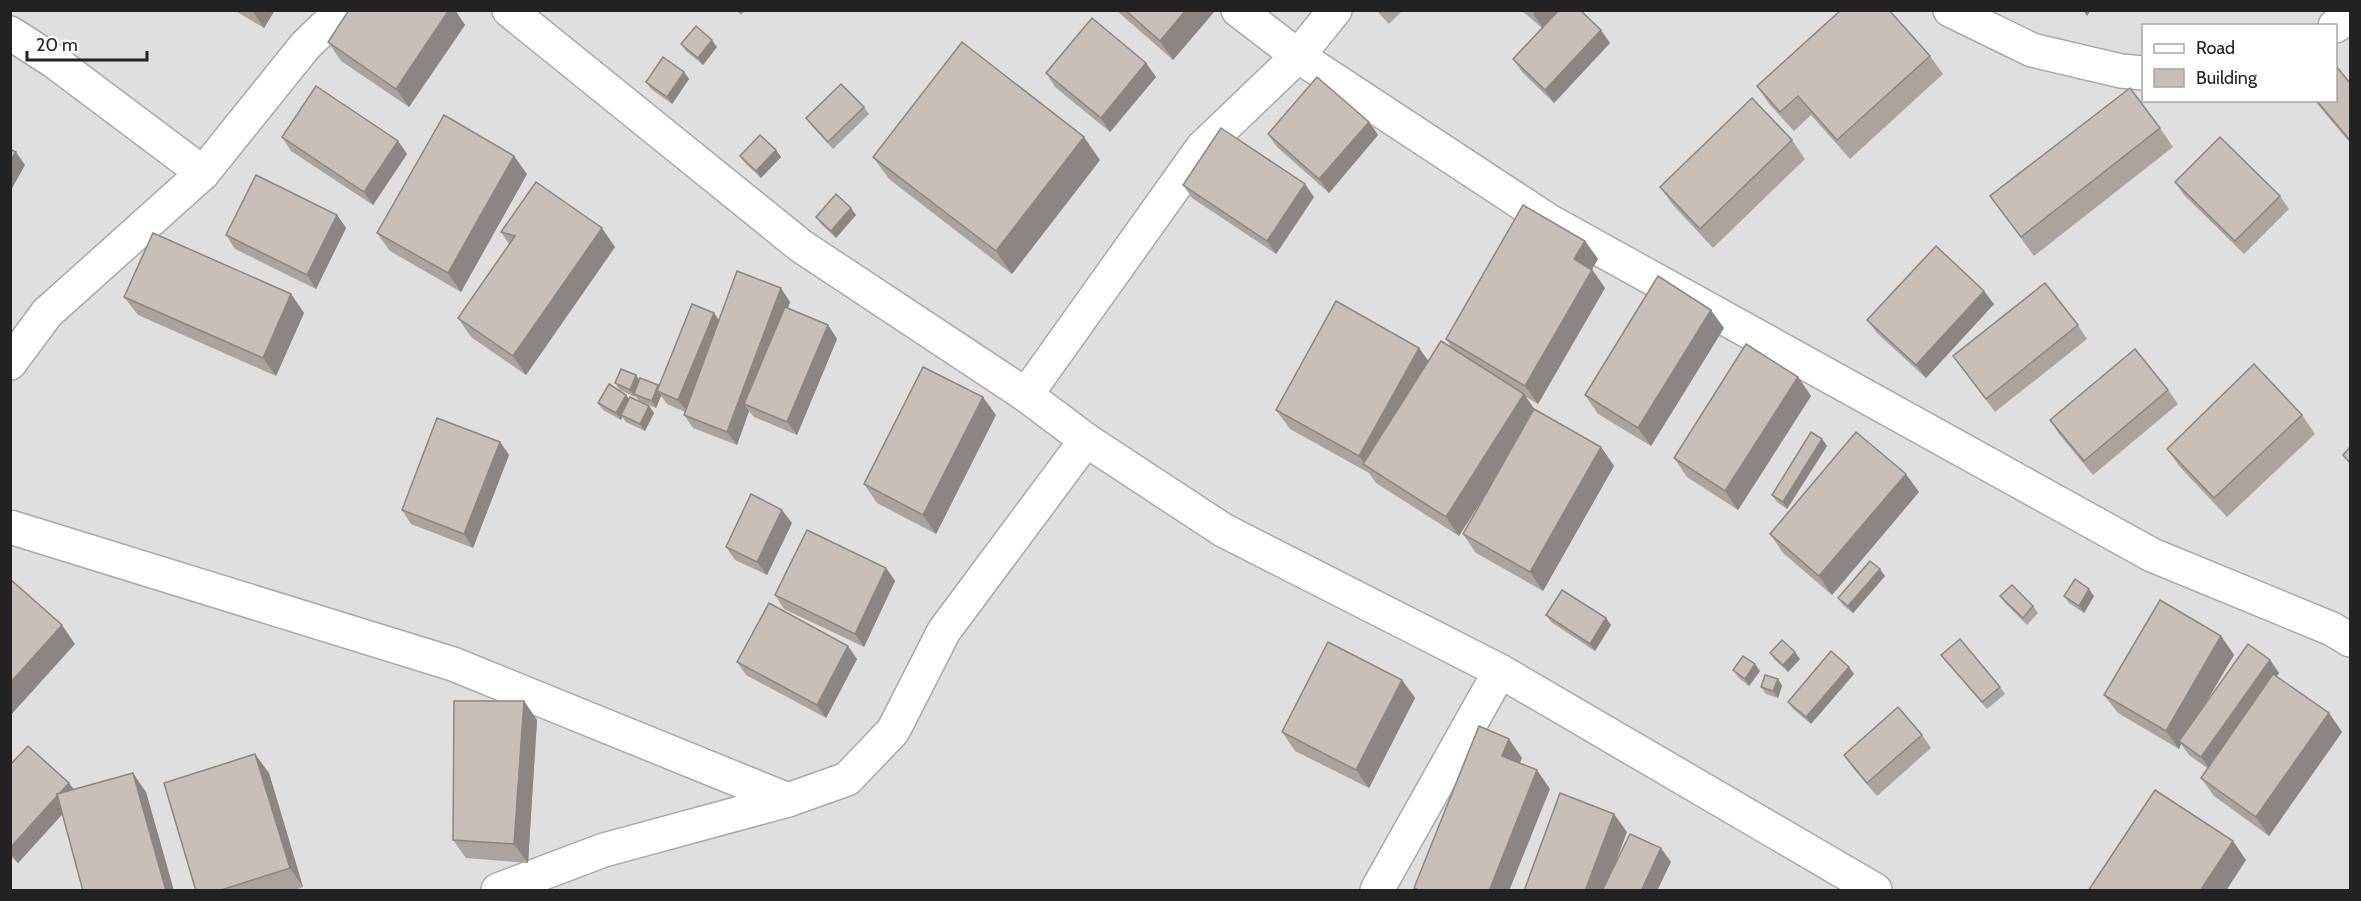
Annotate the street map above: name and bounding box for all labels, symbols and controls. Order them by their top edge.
scale bar [27,24,147,62]
legend [2142,24,2337,102]
text: 20 m [36,34,78,56]
text: Road [2196,37,2235,59]
text: Building [2196,67,2258,89]

